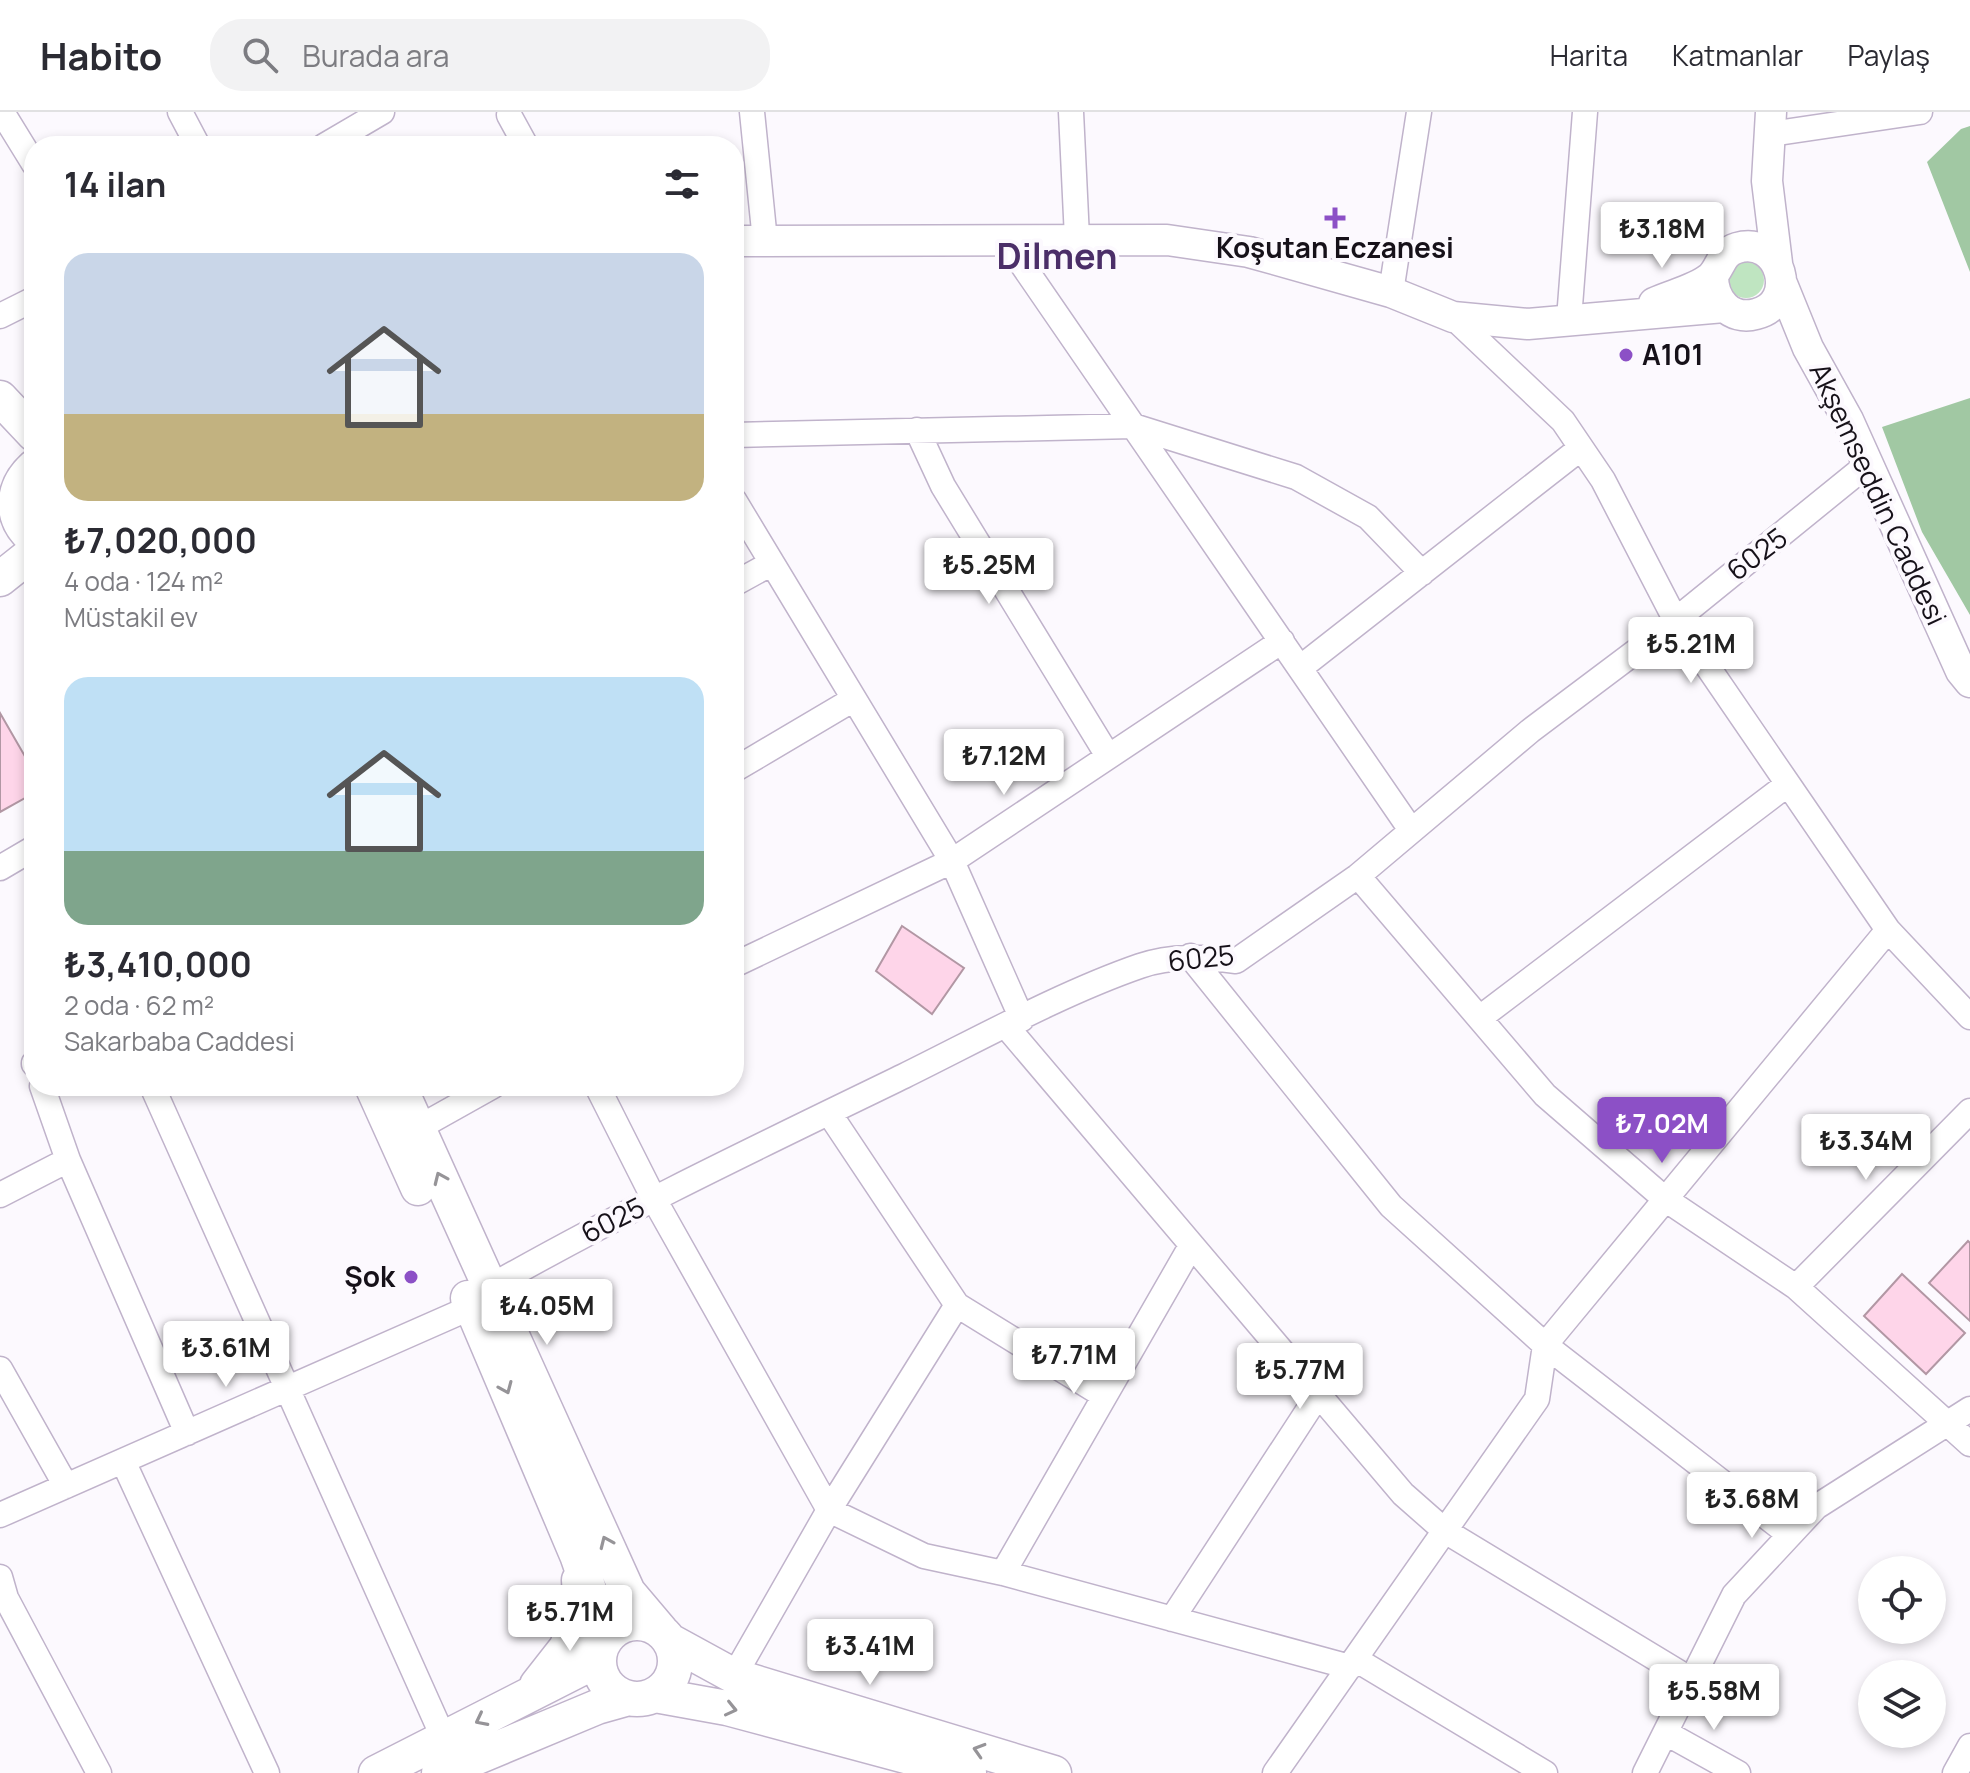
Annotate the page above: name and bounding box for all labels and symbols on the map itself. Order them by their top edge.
pin: ₺3.18M [1597,202,1727,270]
marker: Koşutan Eczanesi [1326,209,1344,227]
place label: Koşutan Eczanesi [1216,228,1454,266]
district label: Dilmen [996,231,1118,280]
place label: A101 [1642,335,1704,373]
marker: A101 [1617,346,1635,364]
street label: Akşemseddin Caddesi [1801,356,1956,631]
street label: 6025 [1718,518,1794,588]
pin: ₺5.25M [924,538,1054,606]
pin: ₺5.21M [1626,617,1756,685]
pin: ₺7.12M [939,729,1069,797]
street label: 6025 [1166,935,1236,979]
pin: ₺7.02M [1597,1097,1727,1165]
pin: ₺3.34M [1801,1114,1931,1182]
one-way arrow [433,1172,449,1186]
street label: 6025 [574,1187,651,1251]
place label: Şok [344,1257,396,1295]
marker: Şok [402,1268,420,1286]
pin: ₺4.05M [482,1279,612,1347]
pin: ₺3.61M [161,1321,291,1389]
pin: ₺7.71M [1009,1328,1139,1396]
pin: ₺5.77M [1235,1343,1365,1411]
one-way arrow [497,1380,513,1394]
pin: ₺3.68M [1687,1472,1817,1540]
one-way arrow [600,1536,616,1550]
pin: ₺5.71M [505,1585,635,1653]
pin: ₺3.41M [805,1619,935,1687]
pin: ₺5.58M [1649,1664,1779,1732]
one-way arrow [724,1700,738,1717]
one-way arrow [475,1710,490,1725]
one-way arrow [973,1743,987,1759]

